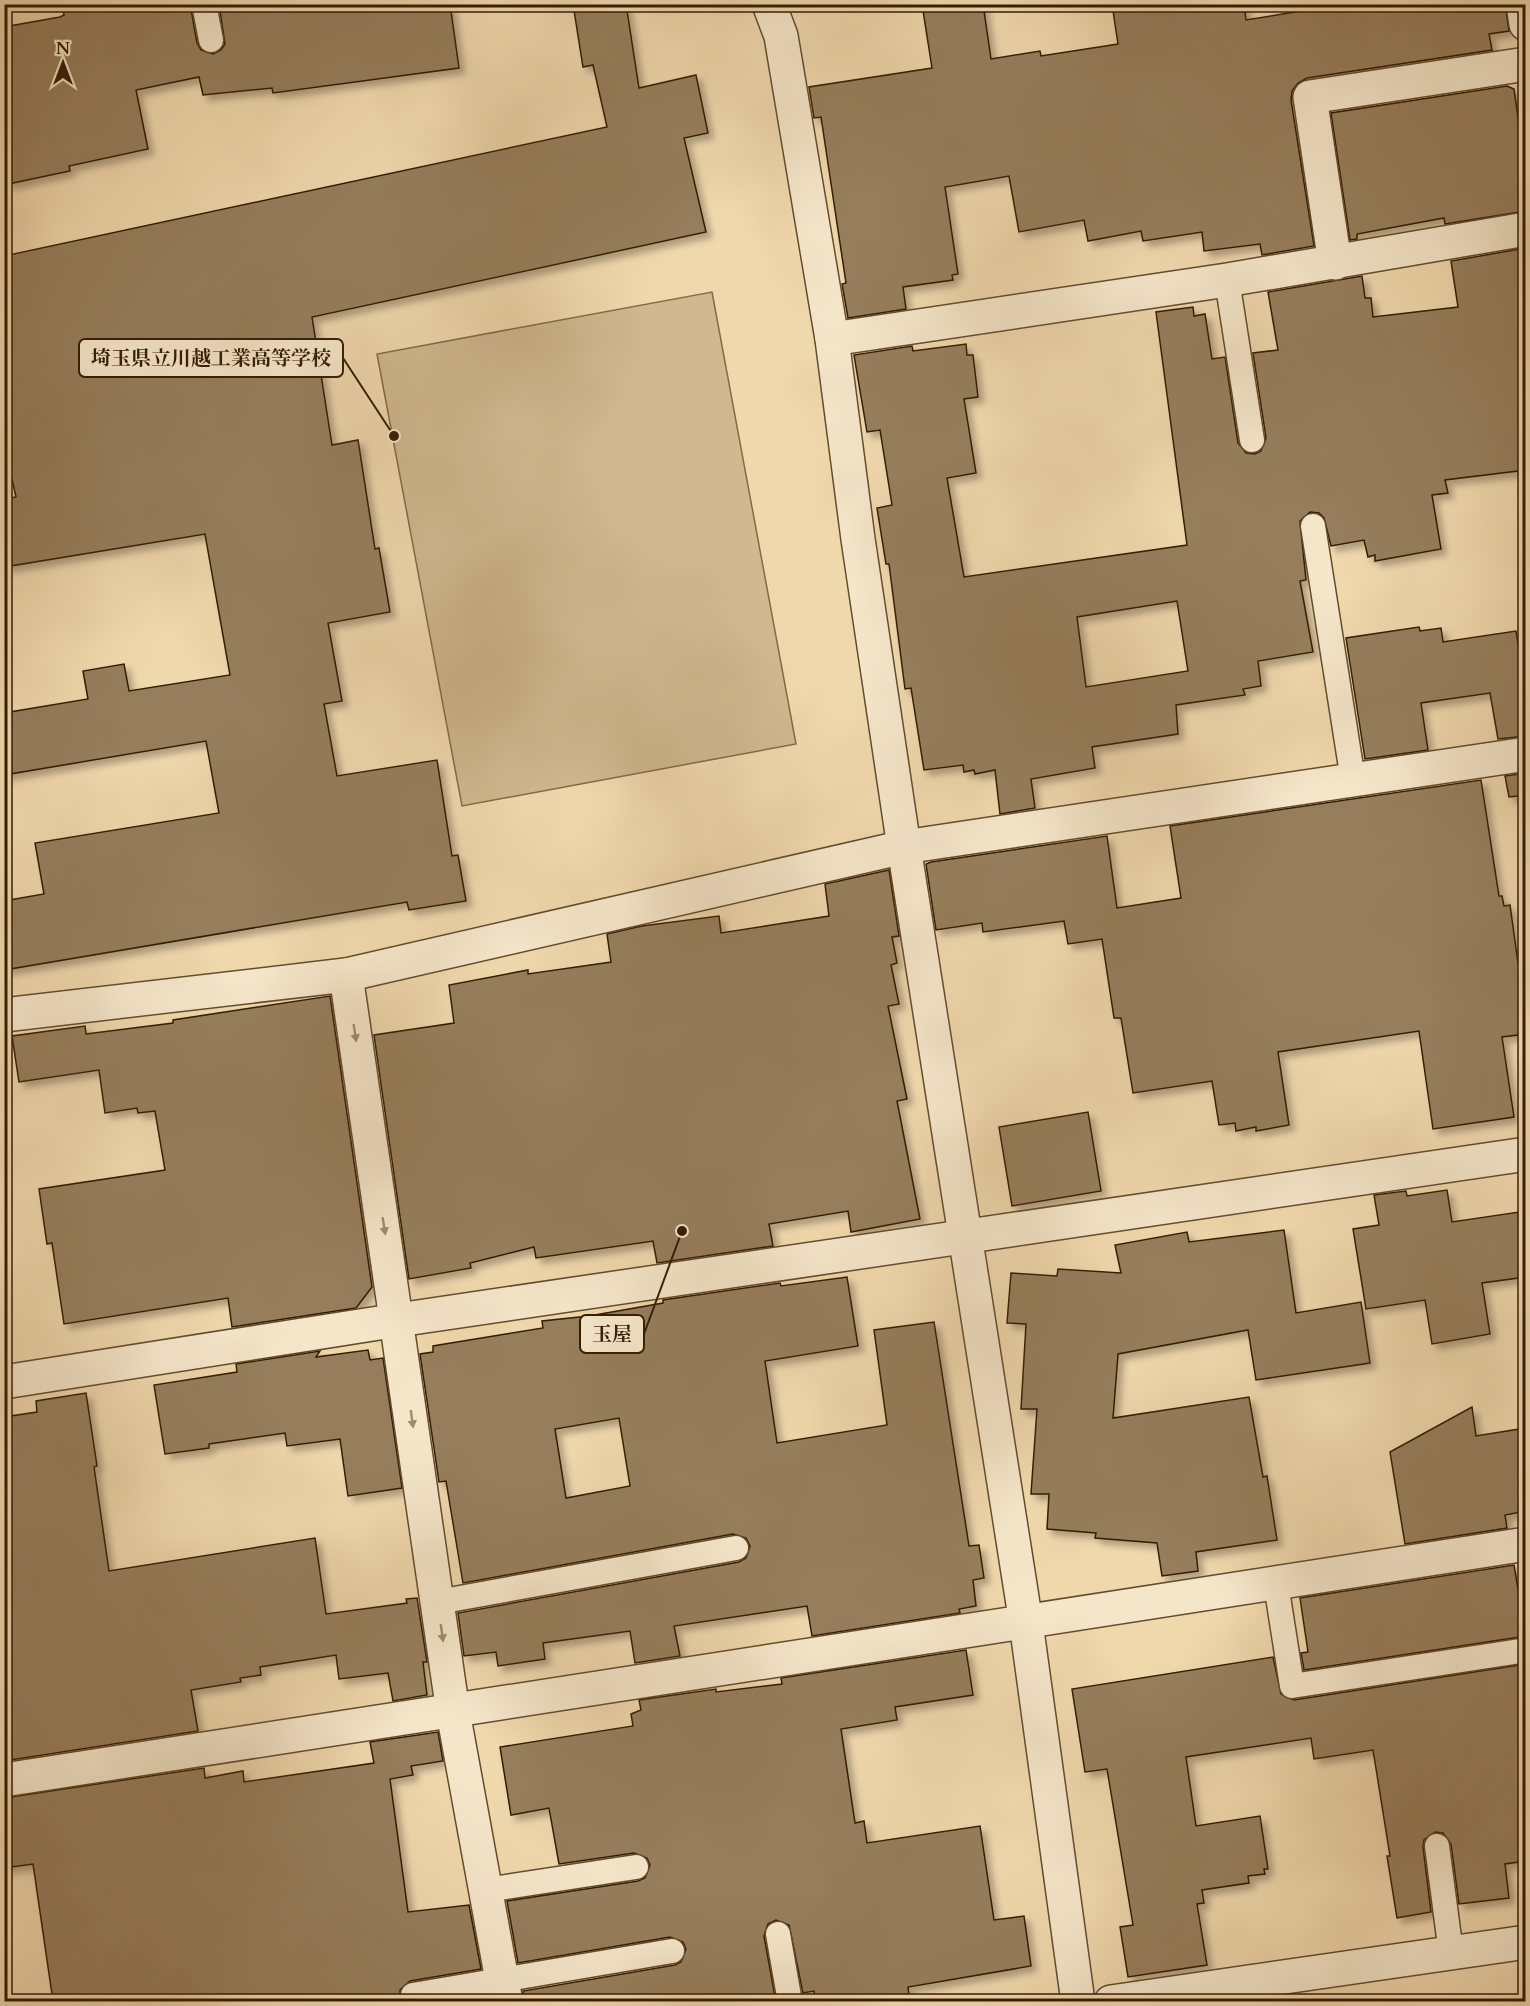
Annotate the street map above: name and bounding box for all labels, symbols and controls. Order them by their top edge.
north arrow [33,33,93,93]
text: N [56,38,70,60]
callout: 埼玉県立川越工業高等学校 [79,339,343,377]
text: 埼玉県立川越工業高等学校 [91,345,331,372]
one-way arrow [350,1024,359,1043]
one-way arrow [379,1217,388,1236]
callout: 玉屋 [580,1315,644,1353]
text: 玉屋 [592,1321,632,1348]
one-way arrow [407,1410,417,1429]
one-way arrow [438,1623,447,1642]

